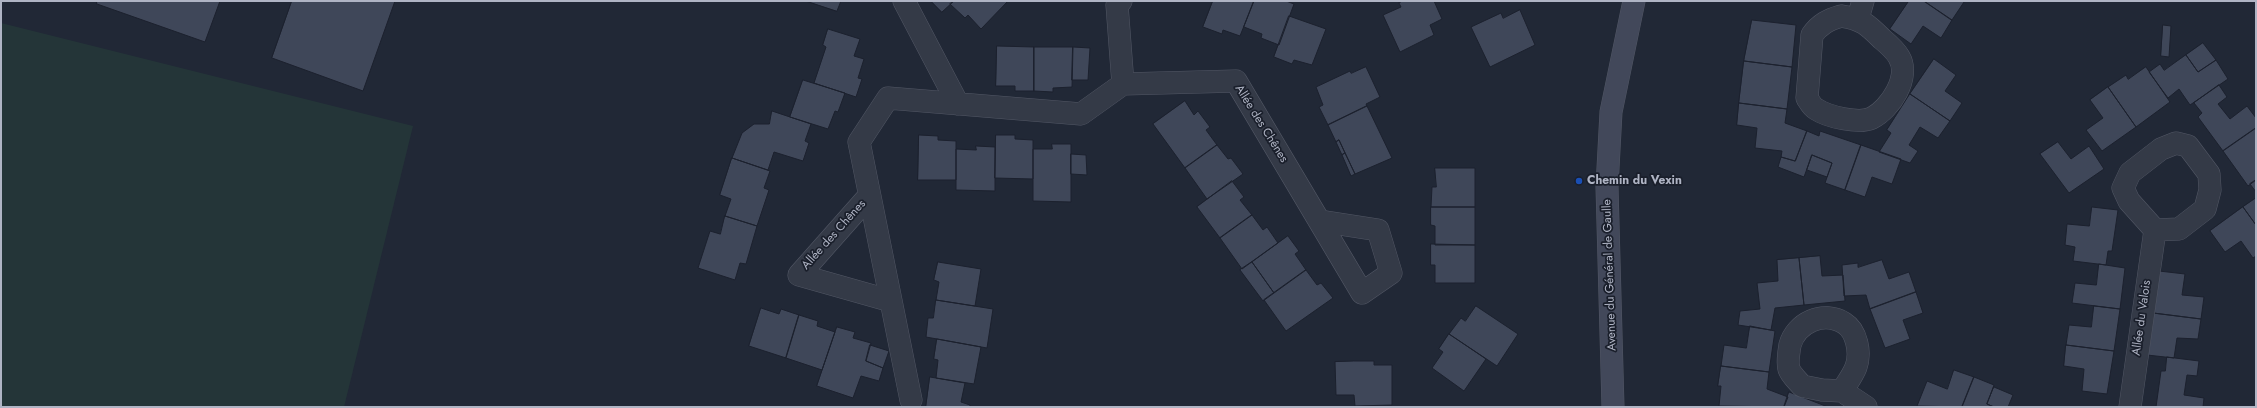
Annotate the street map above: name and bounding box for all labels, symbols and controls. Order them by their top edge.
street label: Allée des Chênes [1231,83,1291,165]
place label: Chemin du Vexin [1587,174,1682,188]
marker: Chemin du Vexin [1574,176,1584,186]
street label: Allée des Chênes [799,197,869,273]
street label: Avenue du Général de Gaulle [1600,199,1620,351]
street label: Allée du Valois [2130,279,2154,357]

